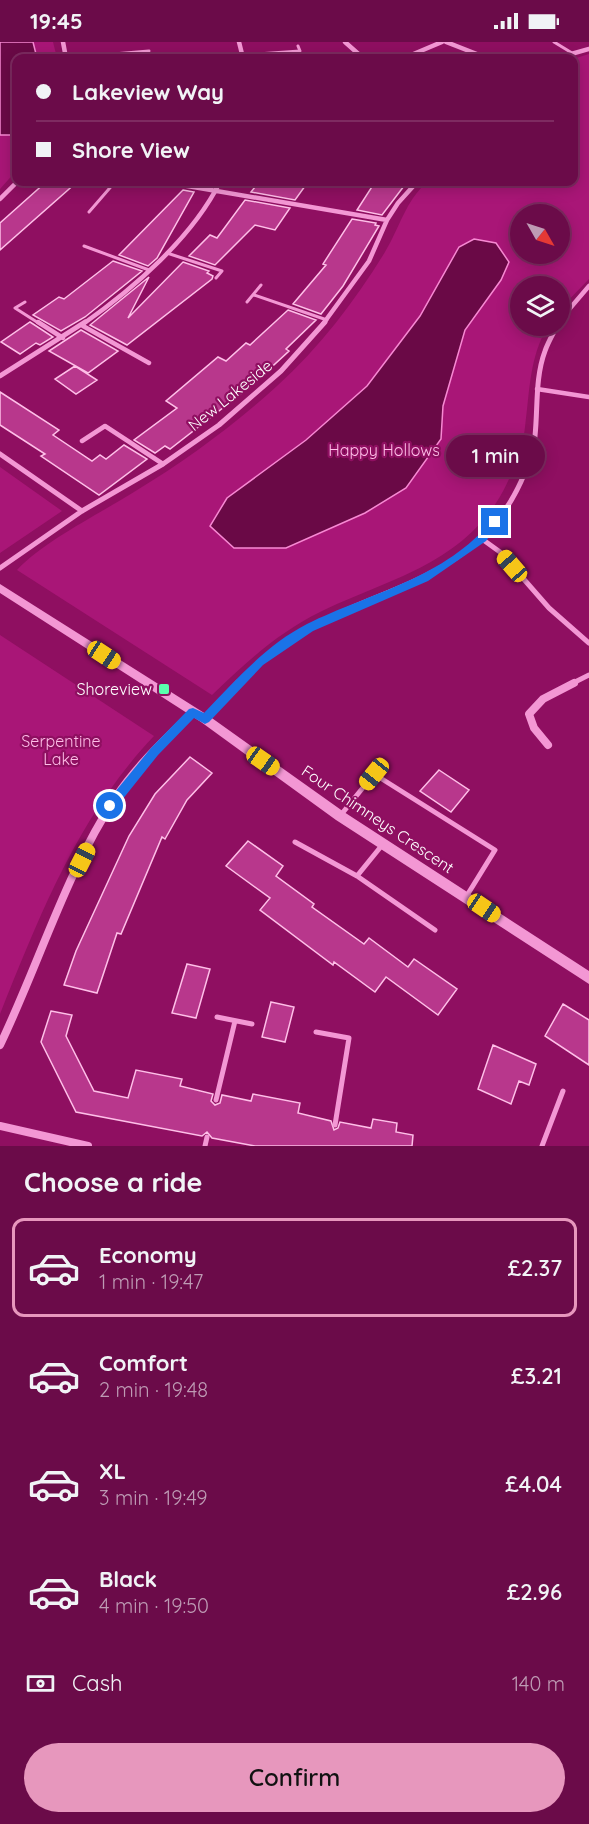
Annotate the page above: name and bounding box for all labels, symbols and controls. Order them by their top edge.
text: 19:45 [30,7,83,35]
text: Lakeview Way [72,78,224,106]
text: Shore View [72,136,190,164]
north arrow [510,204,570,264]
map controls [510,204,570,336]
button: layers [510,276,570,336]
street label: New Lakeside [184,355,276,435]
callout: 1 min [446,435,544,477]
park label: Happy Hollows [328,440,440,460]
text: 1 min [472,443,519,468]
route end [481,508,508,535]
car [493,547,531,585]
car [84,638,124,672]
place label: Shoreview [77,679,152,699]
marker: Shoreview [157,682,171,696]
park label: Serpentine Lake [21,731,101,769]
car [243,743,283,779]
car [356,754,392,794]
street label: Four Chimneys Crescent [298,761,458,877]
route start [96,792,123,819]
car [66,840,98,880]
car [464,890,504,926]
text: Choose a ride [24,1165,202,1199]
icon: car [27,1241,81,1295]
text: Economy [99,1241,197,1269]
text: £2.37 [507,1254,562,1282]
text: 1 min · 19:47 [99,1269,203,1294]
icon: car [27,1349,81,1403]
text: Comfort [99,1349,188,1377]
text: £3.21 [511,1362,562,1390]
text: 2 min · 19:48 [99,1377,208,1402]
icon: car [27,1457,81,1511]
text: XL [99,1457,126,1485]
text: £4.04 [505,1470,562,1498]
text: 3 min · 19:49 [99,1485,207,1510]
icon: car [27,1565,81,1619]
text: Black [99,1565,157,1593]
text: £2.96 [506,1578,562,1606]
text: 4 min · 19:50 [99,1593,209,1618]
icon: cash [24,1667,57,1700]
text: Cash [72,1669,123,1697]
text: 140 m [512,1671,565,1696]
button: Confirm [24,1743,565,1812]

